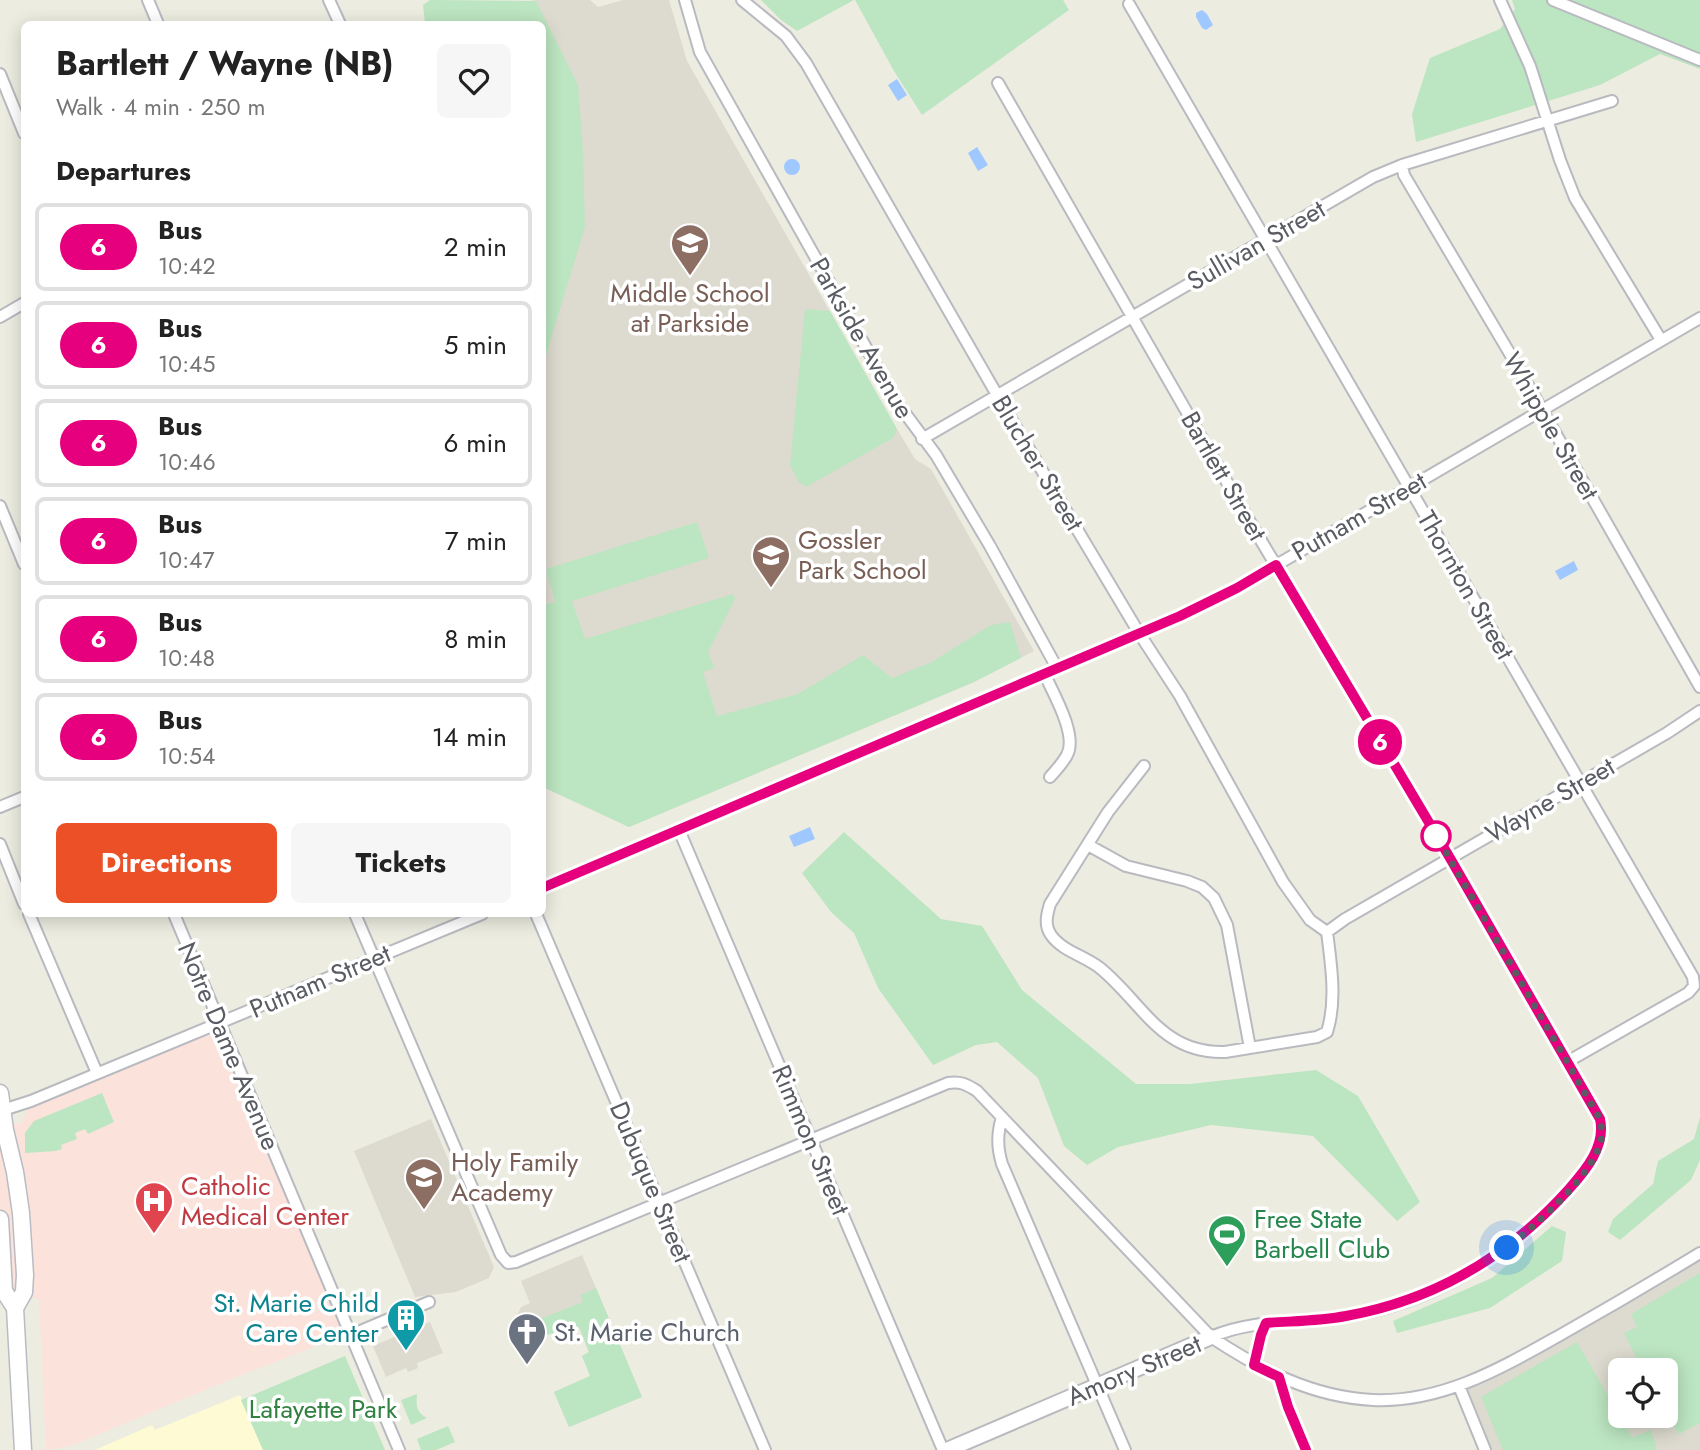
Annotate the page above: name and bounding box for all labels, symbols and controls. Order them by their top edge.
text: Bartlett / Wayne (NB) [56,40,394,87]
button: heart [437,44,511,118]
text: Walk · 4 min · 250 m [56,90,265,124]
text: Departures [56,152,191,190]
street label: Sullivan Street [1180,190,1333,300]
text: Bus [158,211,202,249]
school or university icon: Middle School at Parkside [669,222,711,277]
text: 2 min [444,228,507,266]
text: 6 [90,229,107,264]
text: 10:42 [158,249,216,283]
street label: Parkside Avenue [800,250,924,426]
place label: Middle School at Parkside [610,274,770,342]
text: Bus [158,309,202,347]
text: 5 min [444,326,507,364]
text: 6 [90,327,107,362]
street label: Whipple Street [1493,345,1609,508]
text: 10:45 [158,347,215,381]
street label: Blucher Street [982,388,1094,539]
street label: Bartlett Street [1172,404,1277,548]
text: Bus [158,407,202,445]
text: 6 min [444,424,507,462]
text: 6 [90,425,107,460]
text: 10:46 [158,445,216,479]
street label: Putnam Street [1285,462,1434,570]
street label: Thornton Street [1408,503,1524,667]
text: Bus [158,505,202,543]
place label: Gossler Park School [798,521,927,589]
text: 7 min [445,522,507,560]
text: 6 [90,523,107,558]
school or university icon: Gossler Park School [750,534,792,589]
text: 10:47 [158,543,215,577]
text: Bus [158,603,202,641]
text: 8 min [444,620,507,658]
text: 6 [90,621,107,656]
text: 10:48 [158,641,215,675]
text: Bus [158,701,202,739]
text: 14 min [432,718,507,756]
text: 6 [90,719,107,754]
line badge: 6 [1357,719,1403,765]
text: 6 [1372,724,1388,759]
text: 10:54 [158,739,215,773]
street label: Wayne Street [1478,747,1622,852]
unlabelled marker [1421,821,1451,851]
button: Directions [56,823,277,903]
button: Tickets [291,823,511,903]
street label: Putnam Street [244,934,397,1028]
street label: Notre Dame Avenue [168,936,290,1156]
street label: Rimmon Street [762,1059,860,1222]
street label: Dubuque Street [600,1096,702,1269]
place label: Holy Family Academy [451,1143,579,1211]
school or university icon: Holy Family Academy [403,1156,445,1211]
place label: Catholic Medical Center [181,1167,349,1235]
hospital icon: Catholic Medical Center [133,1180,175,1235]
place label: Free State Barbell Club [1254,1200,1390,1268]
sports icon: Free State Barbell Club [1206,1213,1248,1268]
your location [1489,1230,1524,1265]
place label: St. Marie Child Care Center [213,1284,379,1352]
building icon: St. Marie Child Care Center [385,1297,427,1352]
church icon: St. Marie Church [506,1311,548,1366]
place label: St. Marie Church [554,1313,740,1351]
street label: Amory Street [1061,1324,1208,1415]
map controls [1608,1358,1678,1428]
button: locate [1608,1358,1678,1428]
park label: Lafayette Park [249,1390,398,1428]

